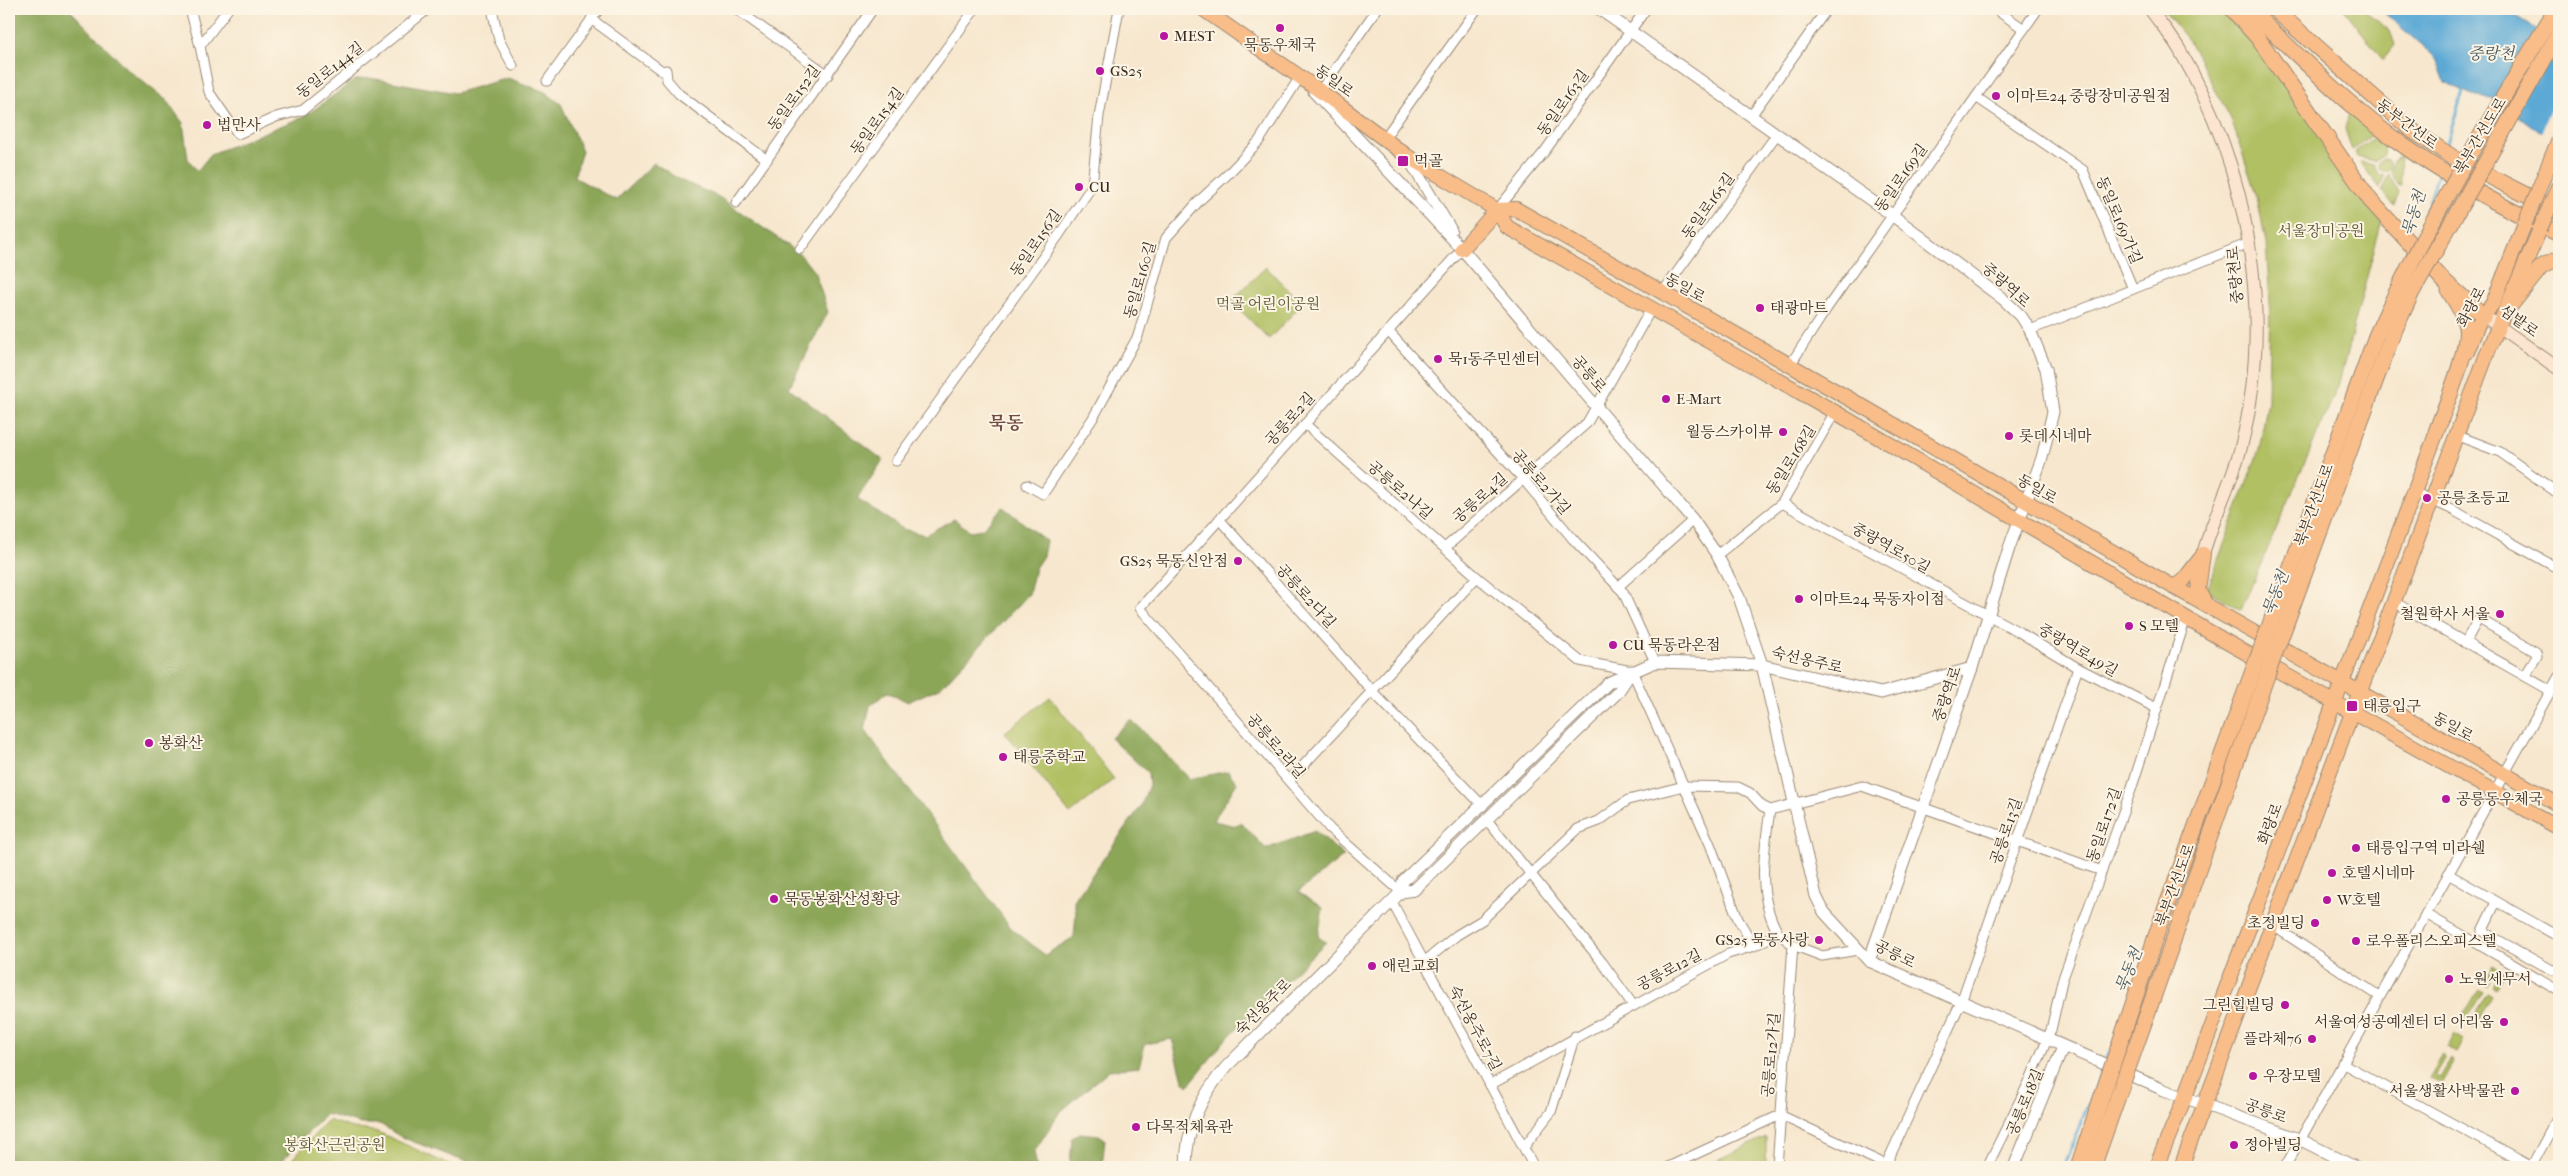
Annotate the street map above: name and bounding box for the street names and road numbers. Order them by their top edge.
street label: 동일로144길 [293,38,367,102]
street label: 동일로152길 [764,61,824,135]
street label: 동일로 [1311,61,1357,101]
street label: 동일로163길 [1533,66,1593,140]
street label: 동일로154길 [847,84,907,158]
street label: 북부간선도로 [2450,94,2510,178]
street label: 동부간선로 [2373,95,2442,153]
street label: 동일로169길 [1871,140,1931,216]
street label: 동일로165길 [1678,169,1738,243]
street label: 동일로169가길 [2092,173,2146,267]
street label: 동일로156길 [1006,206,1066,280]
street label: 동일로160길 [1120,239,1160,321]
street label: 중랑천로 [2223,245,2246,305]
street label: 중랑역로 [1978,259,2034,311]
street label: 동일로 [1662,270,1709,307]
street label: 화랑로 [2453,283,2489,330]
street label: 섬밭로 [2496,301,2542,341]
street label: 공릉로 [1568,352,1610,397]
street label: 공릉로2길 [1261,389,1319,449]
street label: 동일로168길 [1762,422,1820,498]
street label: 공릉로2가길 [1508,446,1574,518]
street label: 공릉로2나길 [1364,457,1436,523]
street label: 북부간선도로 [2291,461,2337,549]
street label: 공릉로4길 [1449,469,1511,527]
street label: 동일로 [2014,470,2061,508]
street label: 중랑역로50길 [1849,519,1933,577]
street label: 공릉로2다길 [1272,560,1340,632]
street label: 중랑역로49길 [2035,620,2121,680]
street label: 숙선옹주로 [1770,643,1845,677]
street label: 중랑역로 [1929,663,1965,724]
street label: 동일로 [2430,709,2477,746]
street label: 공릉로2라길 [1243,710,1309,782]
street label: 동일로172길 [2083,785,2125,865]
street label: 공릉로13길 [1986,795,2026,867]
street label: 화랑로 [2254,800,2286,848]
street label: 북부간선도로 [2152,841,2198,929]
street label: 공릉로 [1872,936,1919,972]
street label: 공릉로12길 [1633,945,1705,995]
street label: 숙선옹주로 [1231,975,1295,1039]
street label: 숙선옹주로7길 [1445,982,1505,1074]
street label: 공릉로12가길 [1758,1012,1784,1098]
street label: 공릉로18길 [2003,1066,2047,1138]
street label: 공릉로 [2242,1095,2290,1127]

